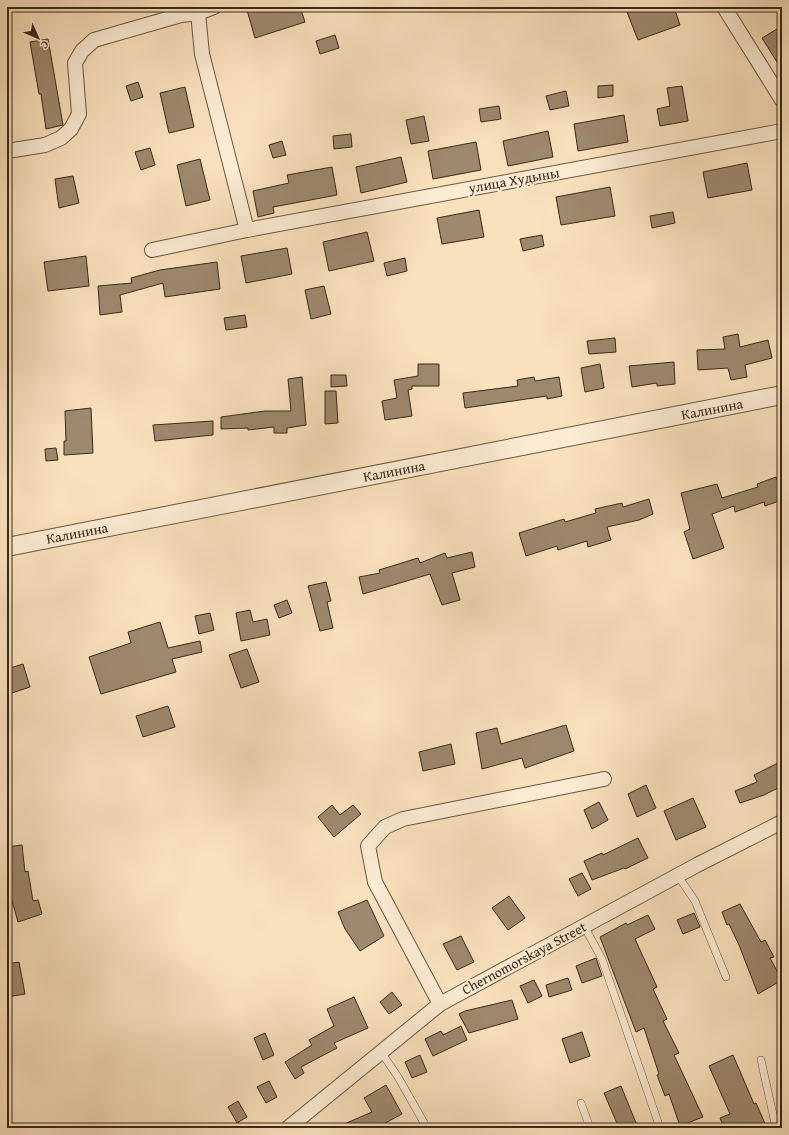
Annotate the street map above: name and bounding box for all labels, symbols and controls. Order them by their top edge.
north arrow [18,18,58,58]
text: С [37,37,53,53]
street label: улица Худыны [466,162,561,198]
street label: Калинина [679,393,745,425]
street label: Калинина [361,455,427,487]
street label: Калинина [44,517,110,549]
street label: Chernomorskaya Street [458,917,590,999]

